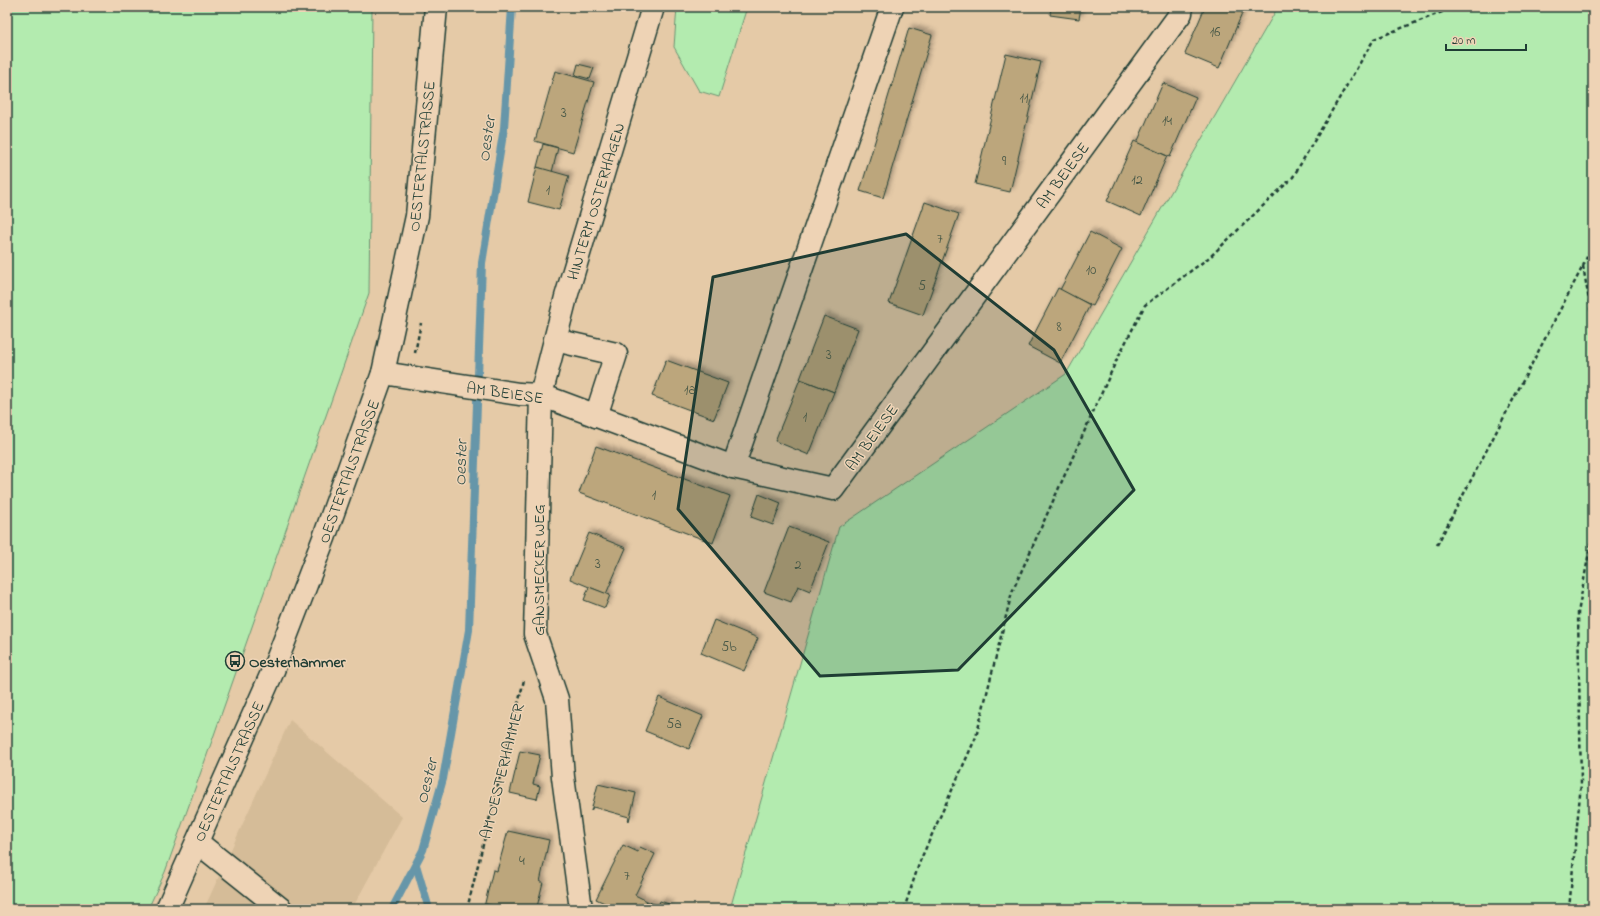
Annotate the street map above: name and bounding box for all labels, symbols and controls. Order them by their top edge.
house number: 16 [1210,22,1220,43]
scale bar [1446,26,1526,52]
text: 20 m [1452,32,1475,50]
street label: OESTERTALSTRASSE [403,80,443,233]
house number: 11 [1020,88,1029,109]
house number: 3 [561,103,567,124]
house number: 14 [1162,111,1172,132]
water label: Oester [472,112,503,164]
street label: HINTERM OSTERHAGEN [562,120,632,283]
street label: AM BEIESE [1031,138,1096,215]
house number: 9 [1002,151,1007,172]
house number: 12 [1131,170,1143,191]
house number: 1 [546,180,551,201]
house number: 7 [937,229,943,250]
house number: 10 [1086,260,1096,281]
house number: 5 [918,276,926,297]
house number: 8 [1056,317,1062,338]
house number: 3 [826,345,832,366]
street label: AM BEIESE [465,377,545,411]
house number: 1a [684,380,696,401]
street label: OESTERTALSTRASSE [313,396,387,547]
street label: AM BEIESE [840,400,905,477]
house number: 1 [803,407,808,428]
water label: Oester [448,437,475,486]
house number: 1 [652,485,657,506]
street label: GANSMECKER WEG [528,504,552,636]
house number: 3 [595,554,601,575]
house number: 2 [795,555,802,576]
house number: 5b [721,637,737,658]
bus stop icon: Oesterhammer [224,650,246,672]
place label: Oesterhammer [249,651,347,675]
street label: OESTERTALSTRASSE [188,698,272,846]
street label: AM OESTERHAMMER [474,701,531,842]
house number: 5a [666,714,682,735]
water label: Oester [410,753,446,807]
house number: 4 [519,851,525,872]
house number: 7 [624,866,630,887]

